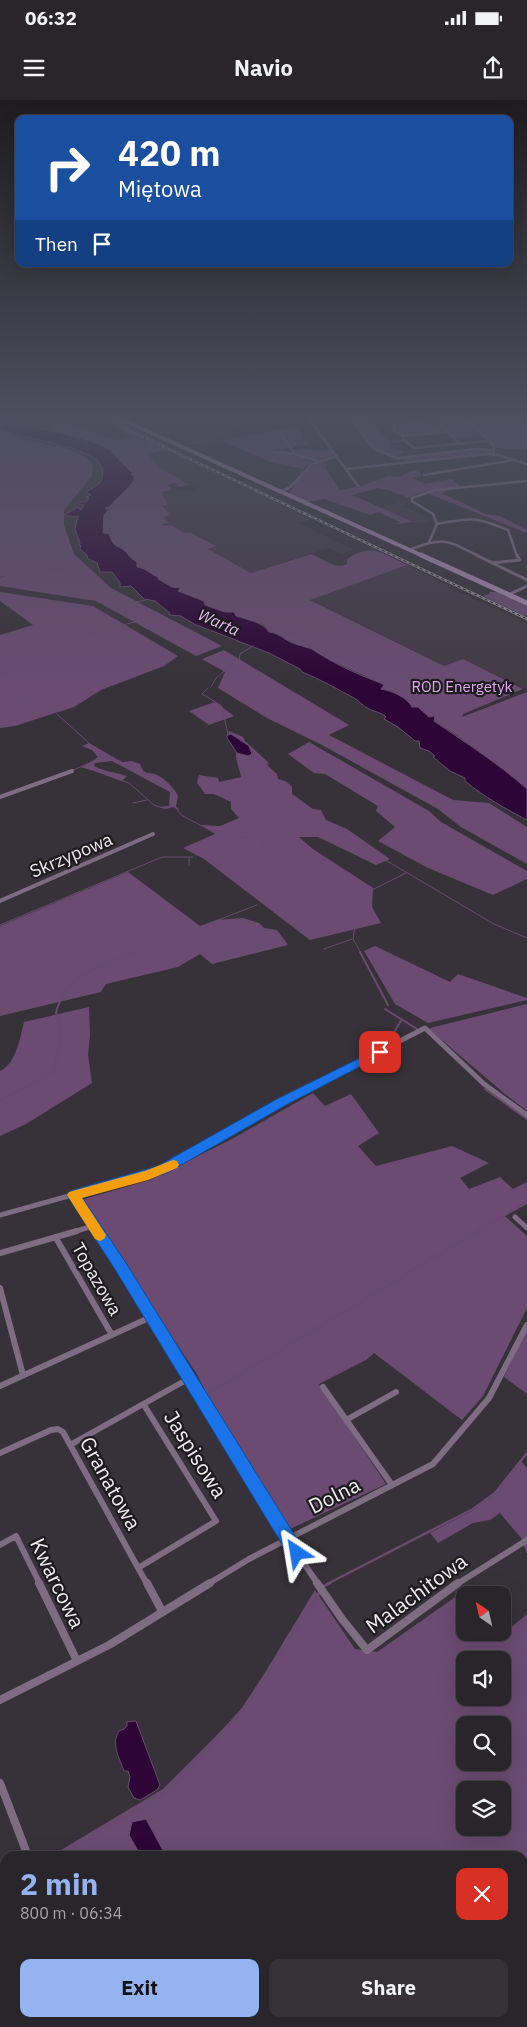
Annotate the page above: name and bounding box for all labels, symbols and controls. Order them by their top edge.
text: 06:32 [25,6,77,30]
text: Navio [234,53,293,82]
icon: menu [20,54,48,82]
icon: share [479,54,507,82]
text: 420 m [118,130,221,176]
icon: right [35,135,100,200]
text: Miętowa [118,174,202,203]
icon: arrive [88,230,116,258]
text: Then [35,232,78,256]
water label: Warta [195,604,243,640]
park label: ROD Energetyk [411,677,513,696]
street label: Skrzypowa [26,827,116,883]
pin [359,1031,401,1073]
icon: arrive [366,1038,394,1066]
street label: Topazowa [67,1238,127,1320]
street label: Jaspisowa [158,1405,234,1503]
street label: Granatowa [74,1431,148,1535]
street label: Dolna [303,1470,365,1520]
position arrow [270,1526,322,1578]
street label: Kwarcowa [24,1533,92,1633]
street label: Malachitowa [360,1547,472,1639]
north arrow [456,1586,511,1641]
map controls [456,1586,511,1836]
button: sound [456,1651,511,1706]
button: search [456,1716,511,1771]
button: layers [456,1781,511,1836]
text: 2 min [20,1864,98,1903]
button: close [456,1868,508,1920]
text: 800 m · 06:34 [20,1903,122,1923]
button: Exit [20,1959,259,2017]
button: Share [269,1959,508,2017]

